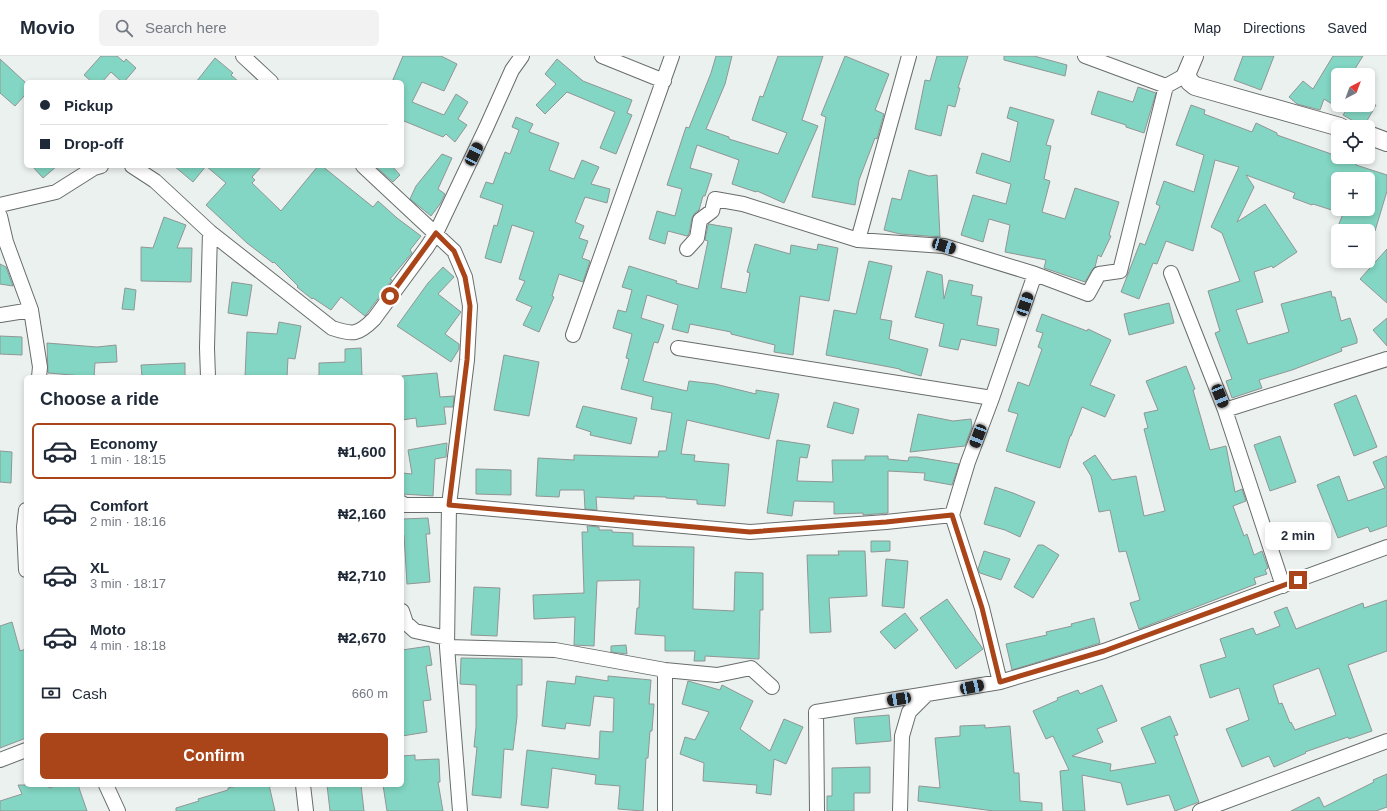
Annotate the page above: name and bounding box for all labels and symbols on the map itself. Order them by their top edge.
north arrow [1331,68,1375,112]
car [463,141,485,167]
car [931,237,957,255]
route start [381,287,399,305]
car [1015,291,1035,317]
car [1210,383,1230,409]
car [968,423,988,449]
callout: 2 min [1265,522,1331,550]
route end [1289,571,1307,589]
car [959,679,985,695]
car [886,691,912,707]

